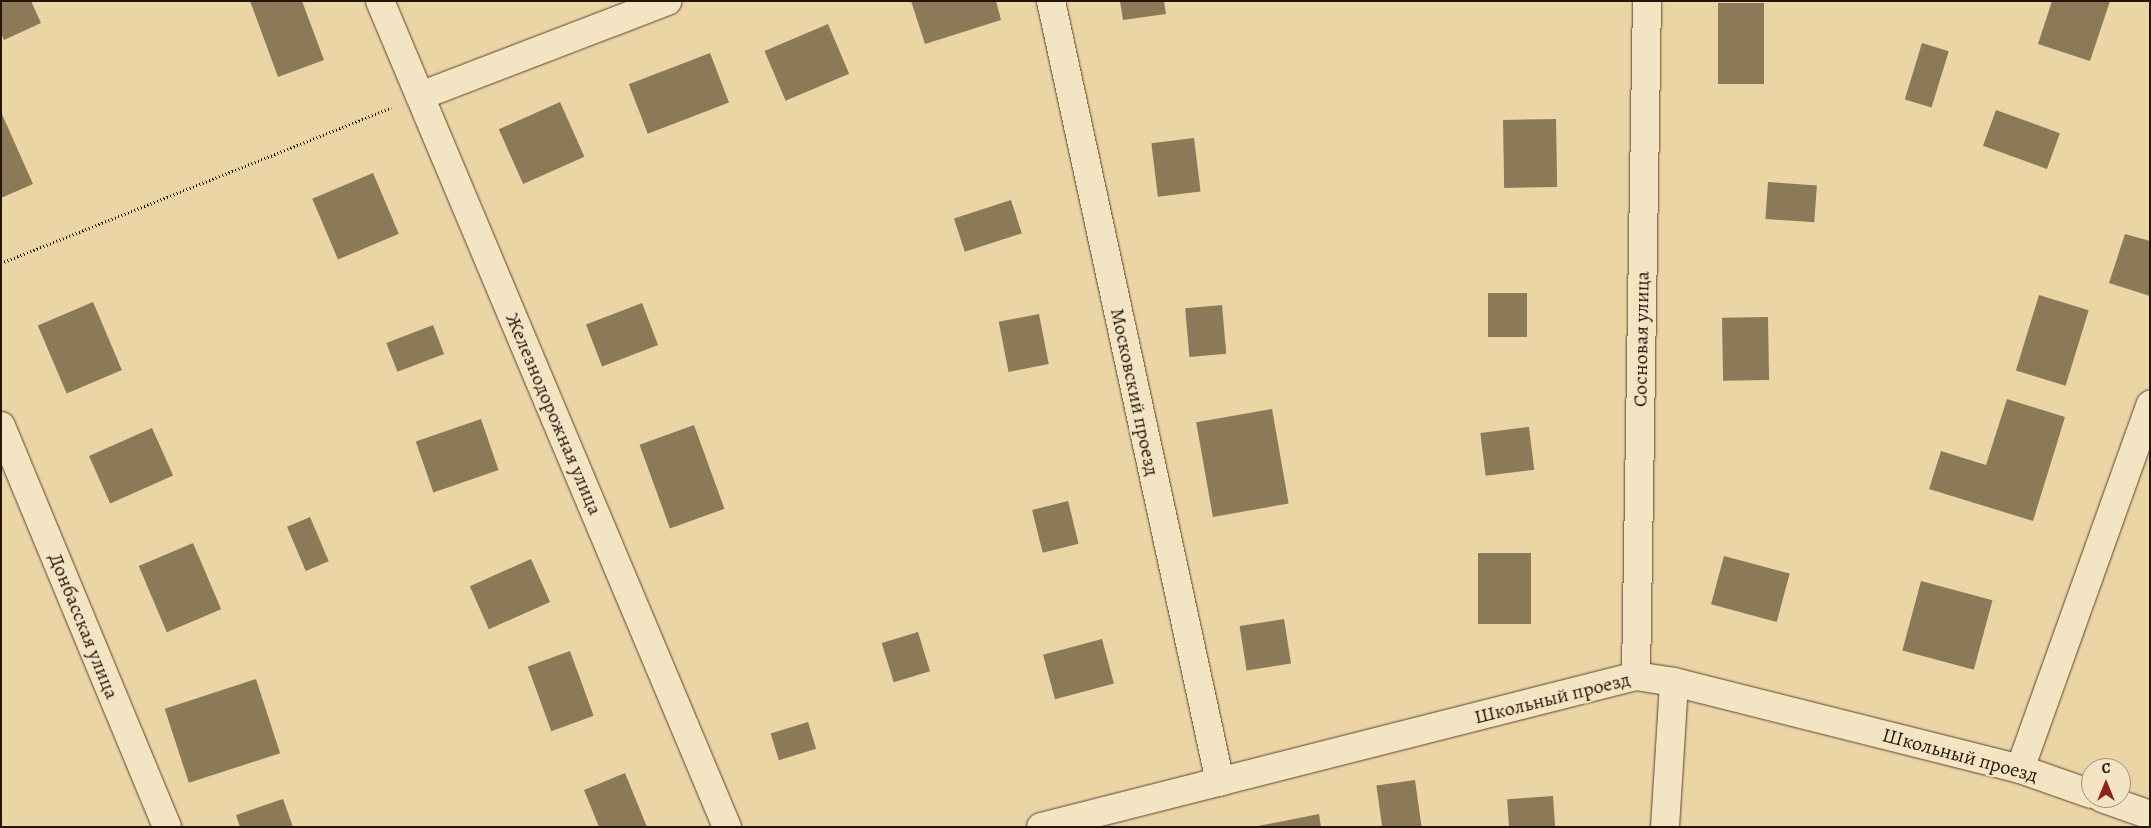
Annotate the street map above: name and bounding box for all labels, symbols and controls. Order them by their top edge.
street label: Сосновая улица [1628,271,1654,407]
street label: Московский проезд [1105,306,1165,478]
street label: Железнодорожная улица [501,309,607,519]
street label: Донбасская улица [44,550,124,702]
street label: Школьный проезд [1471,667,1633,729]
street label: Школьный проезд [1880,723,2040,787]
north arrow [2081,758,2131,808]
text: С [2102,759,2110,778]

